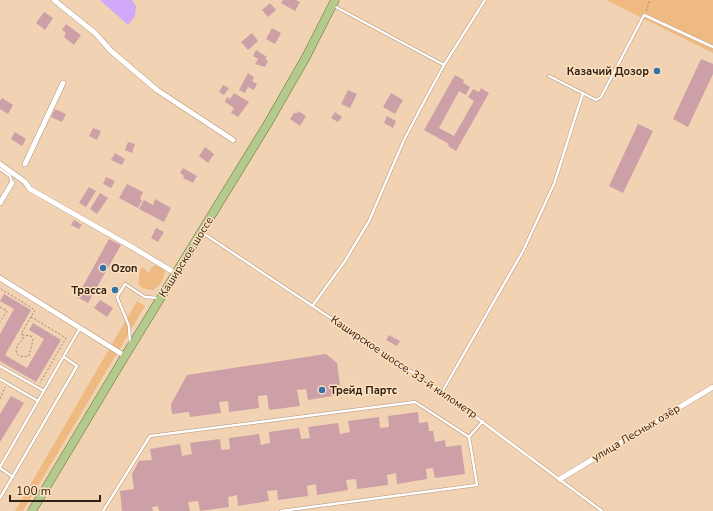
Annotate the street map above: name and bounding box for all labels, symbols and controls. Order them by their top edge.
place label: Казачий Дозор [567,64,649,79]
marker: Казачий Дозор [652,66,662,76]
street label: Каширское шоссе [155,214,217,300]
place label: Ozon [111,261,138,276]
marker: Ozon [98,263,108,273]
place label: Трасса [71,283,107,298]
marker: Трасса [110,285,120,295]
street label: Каширское шоссе, 33-й километр [328,312,480,422]
place label: Трейд Партс [330,383,398,398]
marker: Трейд Партс [317,385,327,395]
street label: улица Лесных озёр [589,401,683,465]
scale bar [10,477,100,503]
text: 100 m [16,483,51,499]

